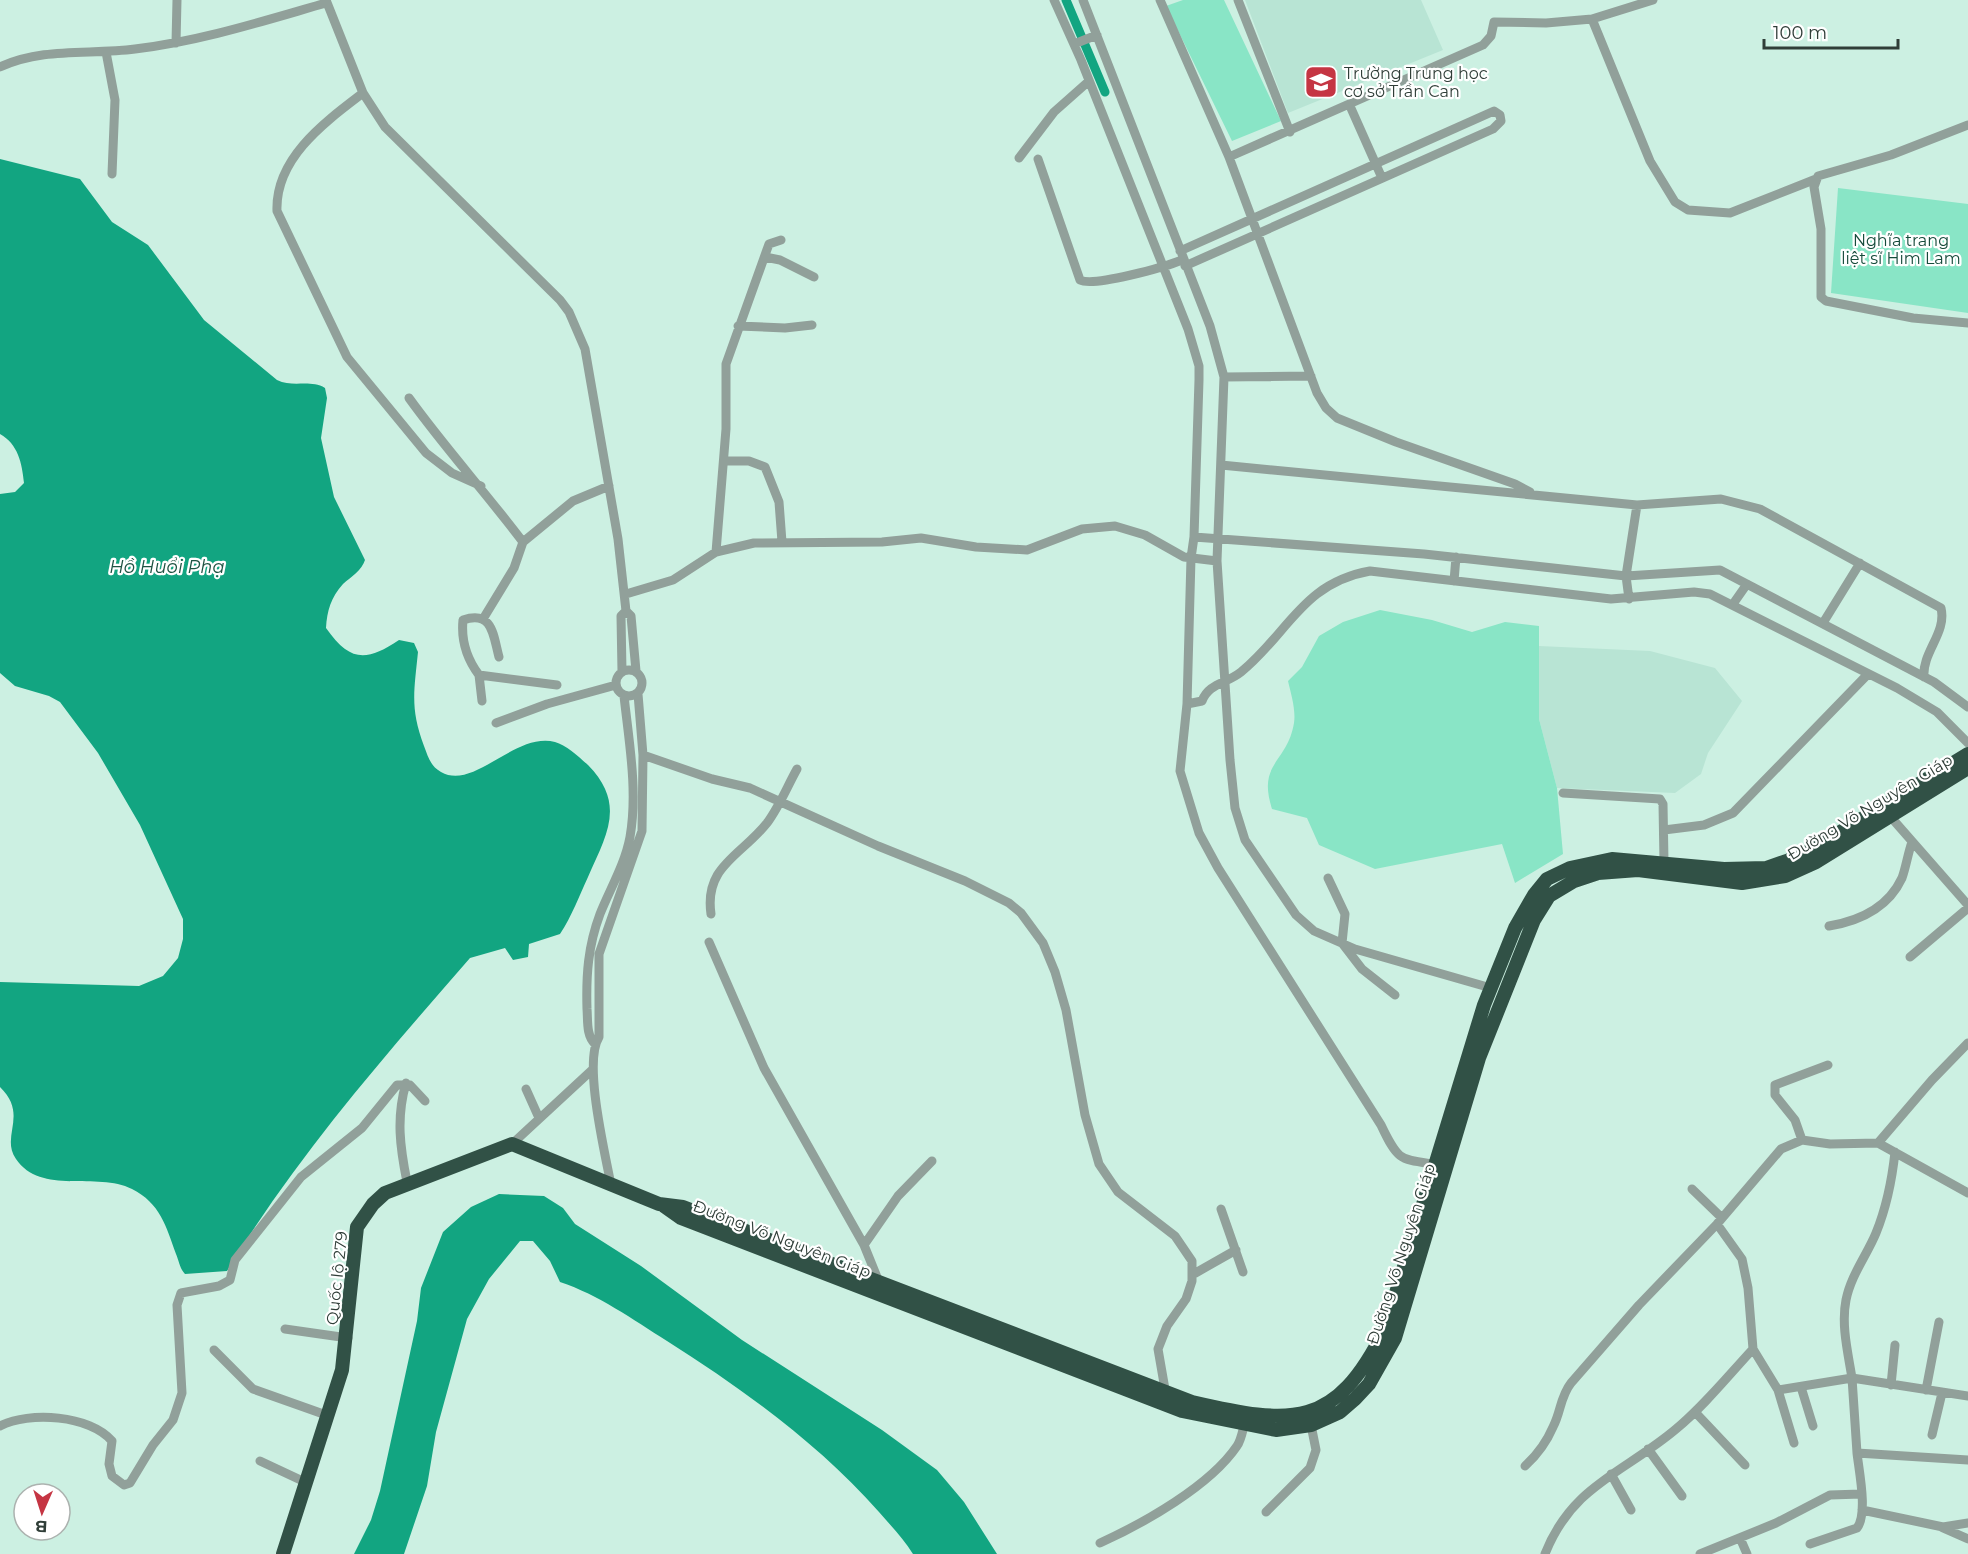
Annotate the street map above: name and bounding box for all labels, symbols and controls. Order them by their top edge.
scale bar [1764,12,1898,50]
text: 100 m [1773,22,1827,44]
school or university icon: Trường Trung học cơ sở Trần Can [1303,64,1339,100]
place label: Trường Trung học cơ sở Trần Can [1344,64,1488,101]
park label: Nghĩa trang liệt sĩ Him Lam [1841,231,1961,268]
water label: Hồ Huổi Phạ [109,556,225,578]
street label: Đường Võ Nguyên Giáp [1784,750,1956,864]
street label: Đường Võ Nguyên Giáp [1363,1161,1439,1347]
street label: Đường Võ Nguyên Giáp [690,1196,874,1282]
street label: Quốc lộ 279 [323,1230,351,1326]
north arrow [12,1482,72,1542]
text: B [35,1517,48,1536]

